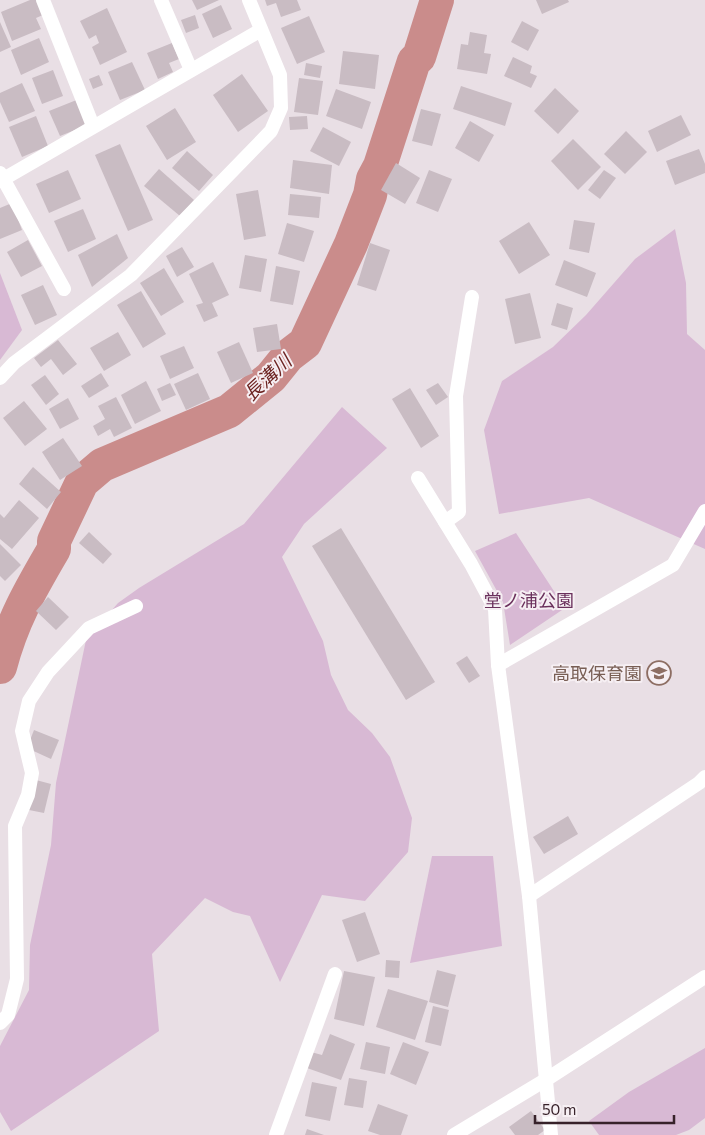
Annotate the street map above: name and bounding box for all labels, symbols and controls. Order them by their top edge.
water label: 長溝川 [238,348,297,405]
park label: 堂ノ浦公園 [484,589,574,611]
school or university icon: 高取保育園 [646,660,672,686]
place label: 高取保育園 [552,662,642,684]
scale bar [535,1092,674,1124]
text: 50 m [542,1100,576,1118]

